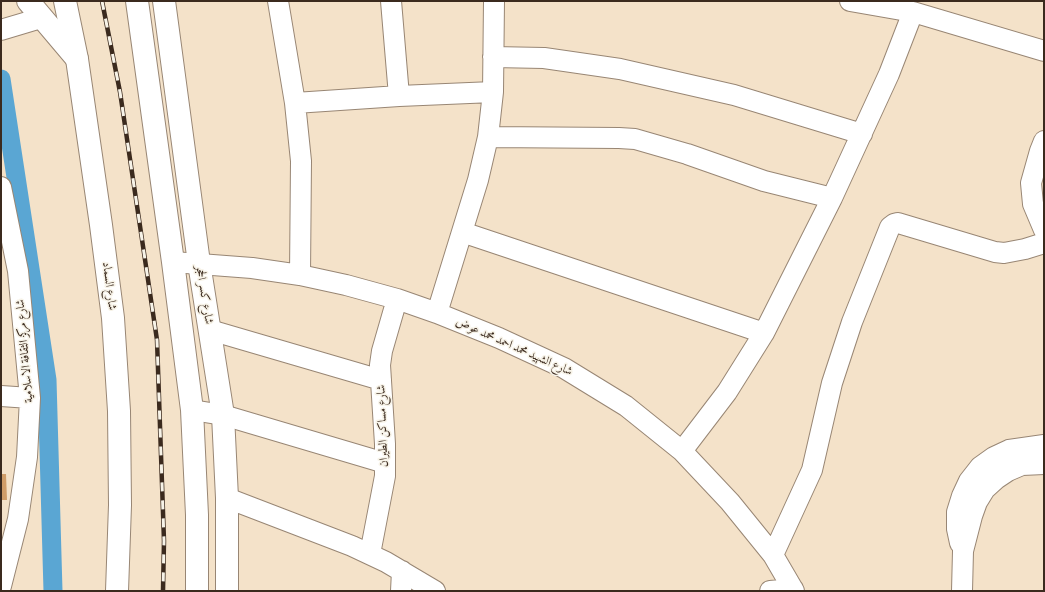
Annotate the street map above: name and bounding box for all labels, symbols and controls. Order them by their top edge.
street label: شارع السماد [99,261,119,311]
street label: شارع كسر الحجر [192,265,216,325]
street label: شارع مركز الثقافة الاسلامية [13,299,37,403]
street label: شارع الشهيد محمد احمد محمد عوض [453,315,575,379]
street label: شارع مساكن الطيران [374,385,392,467]

